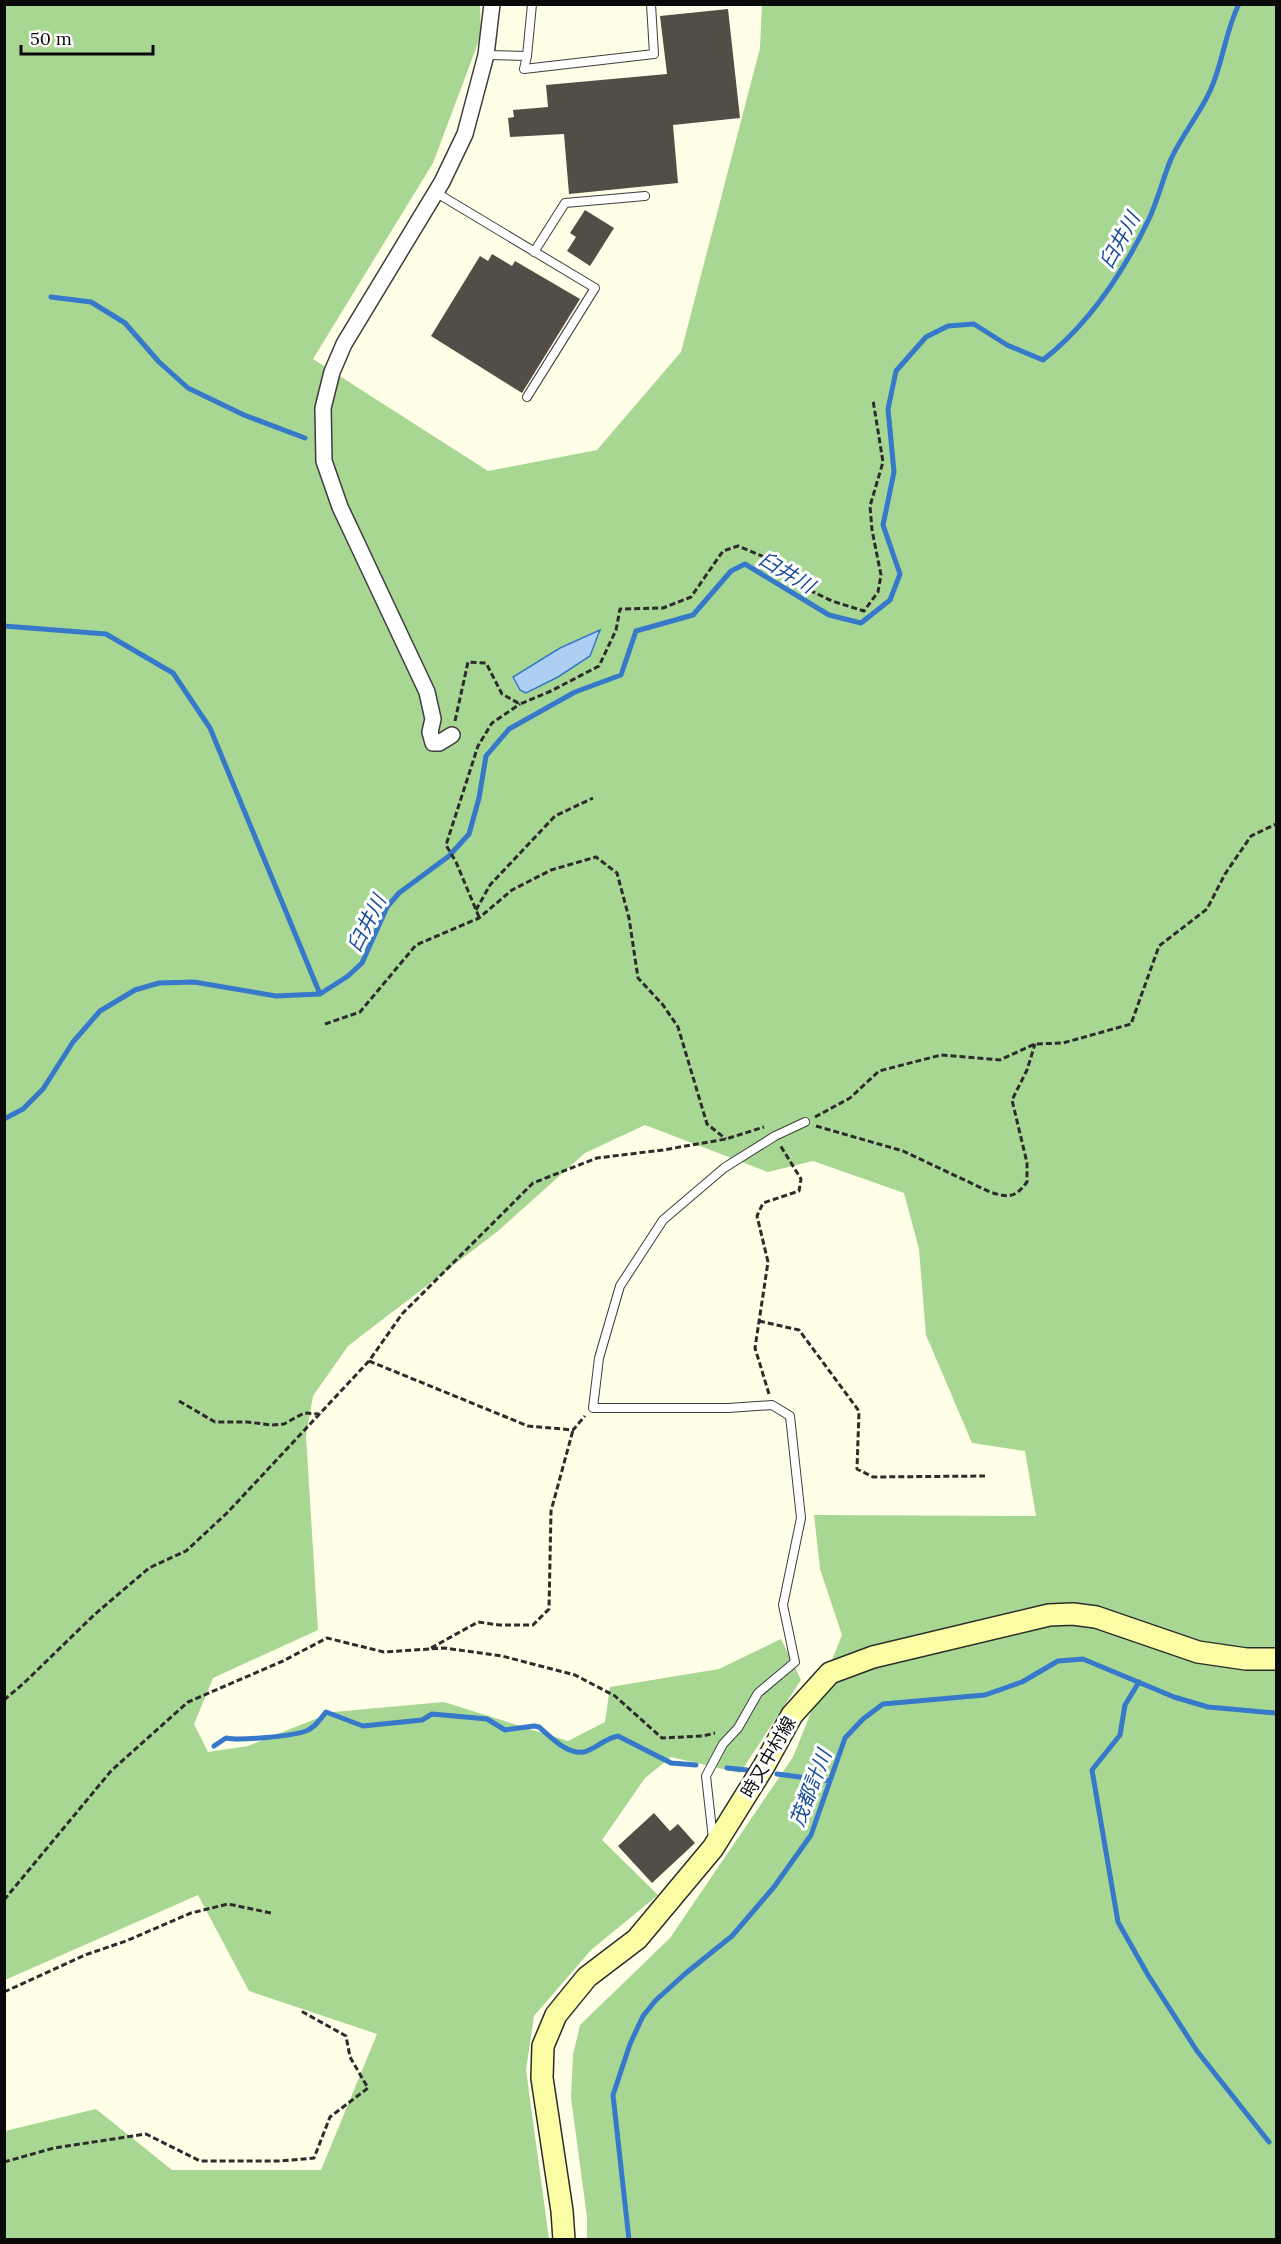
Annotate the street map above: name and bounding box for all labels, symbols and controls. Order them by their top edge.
scale bar [21,18,153,56]
text: 50 m [30,27,72,50]
water label: 臼井川 [1094,206,1145,272]
water label: 臼井川 [755,546,821,599]
water label: 臼井川 [341,889,392,955]
street label: 時又中村線 [736,1712,800,1802]
water label: 茂都計川 [784,1744,837,1830]

